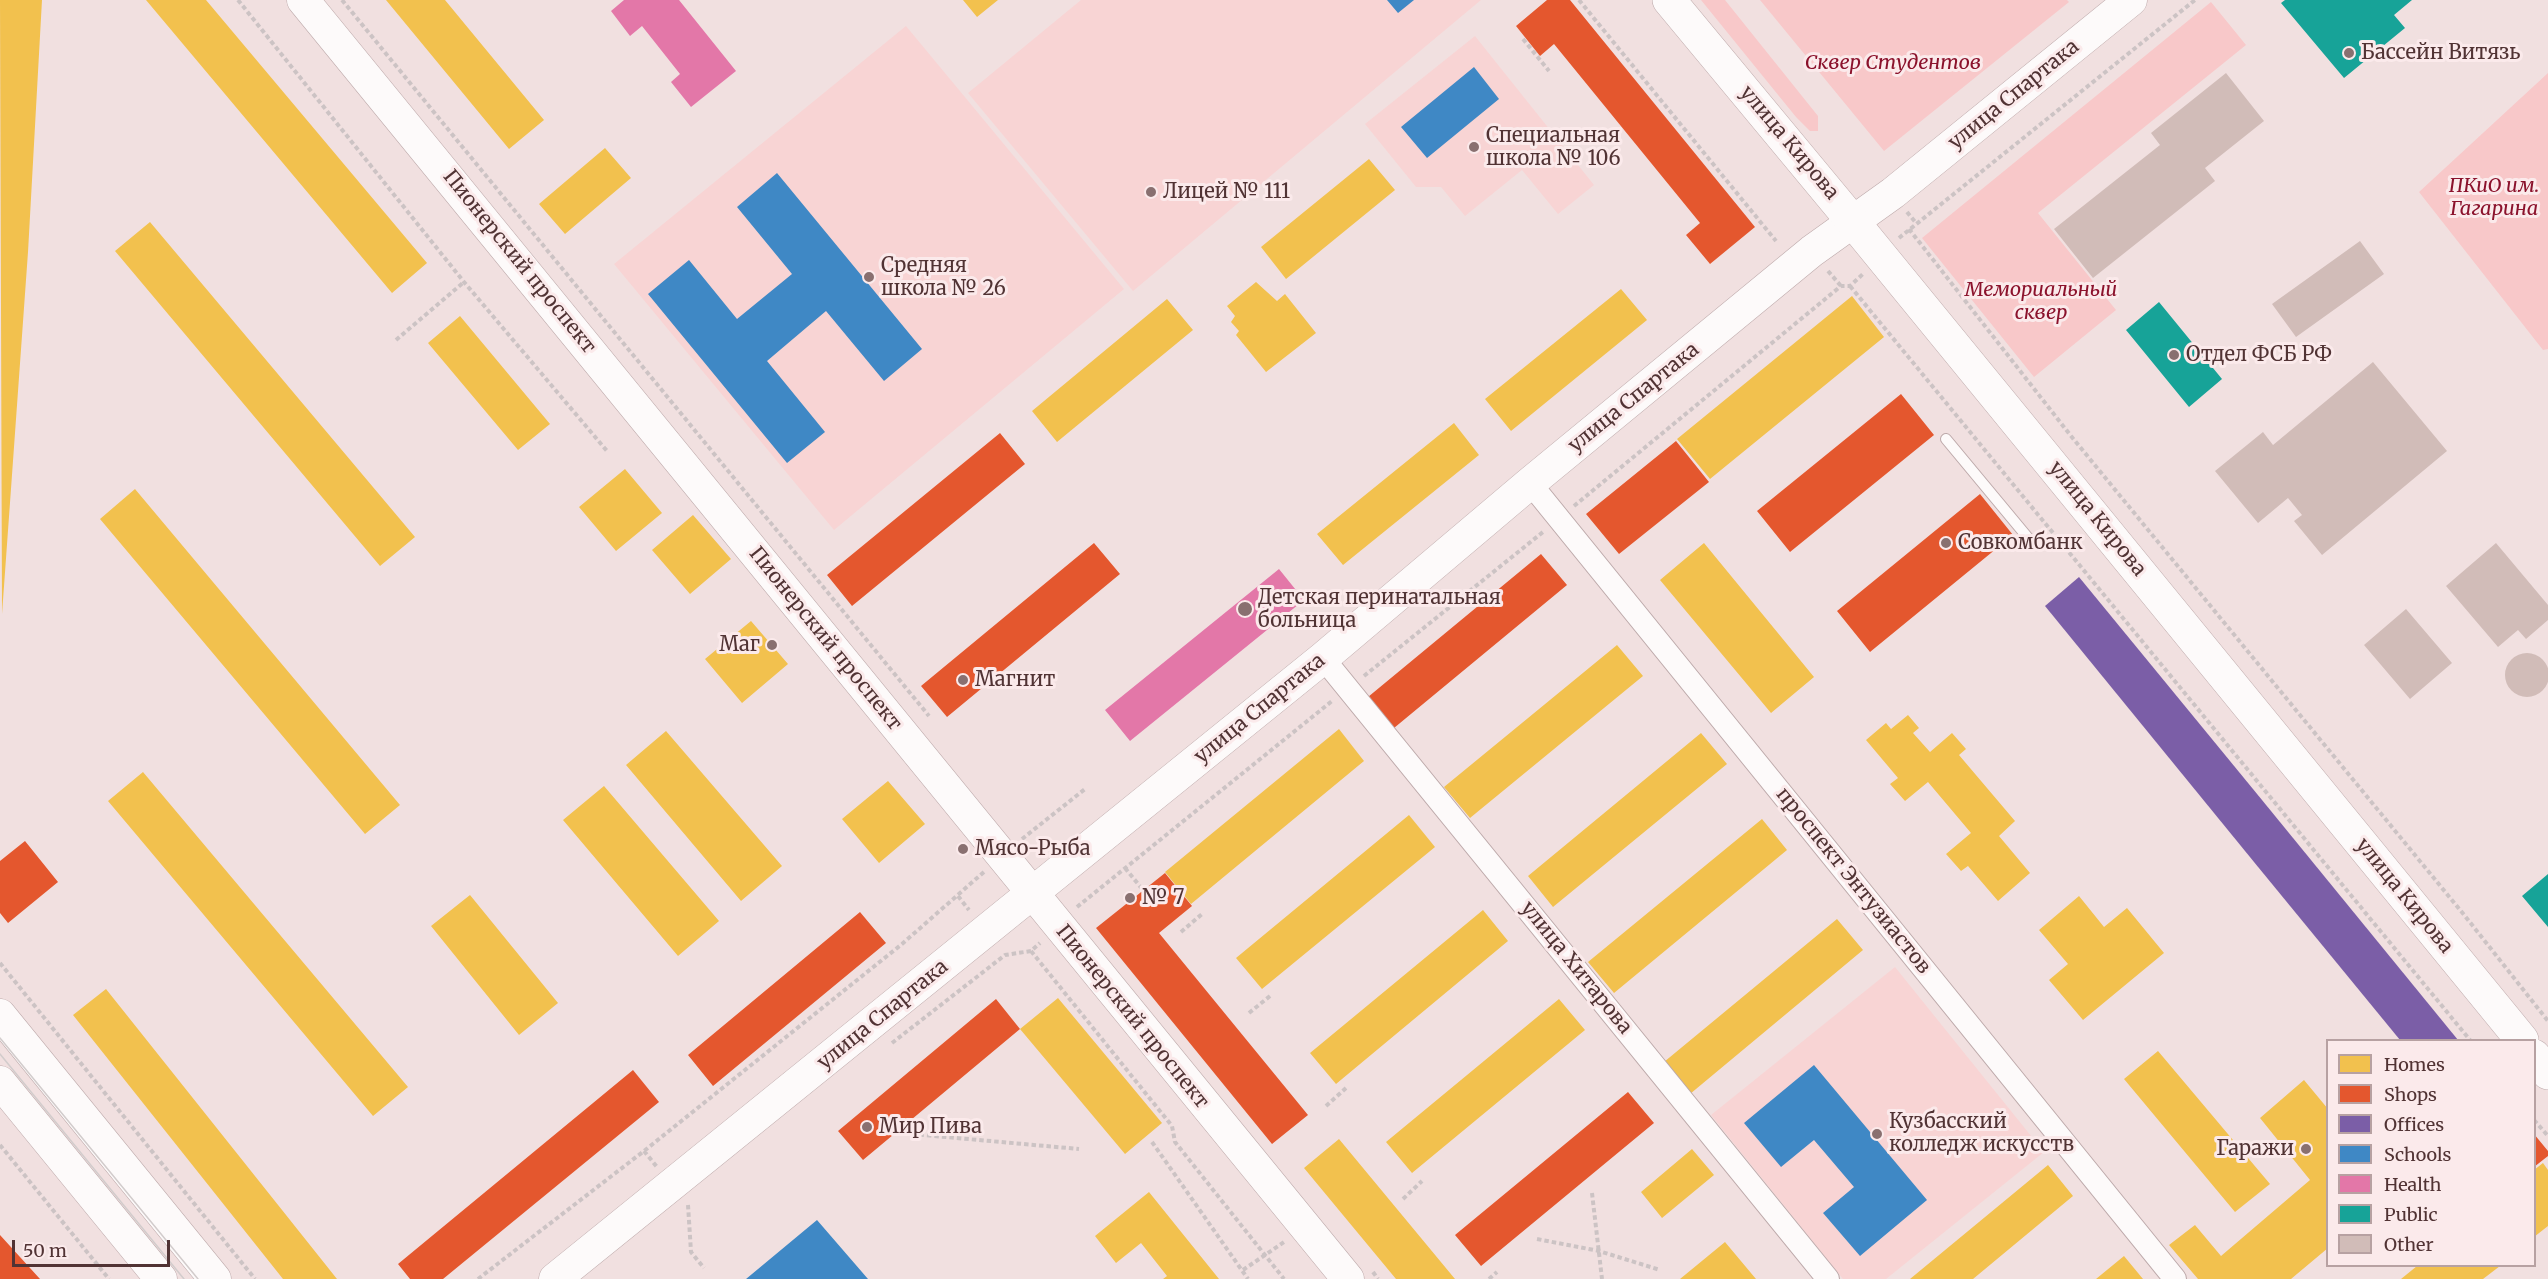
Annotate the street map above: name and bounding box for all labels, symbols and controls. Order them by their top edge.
street label: улица Спартака [1944,35,2084,155]
place label: Бассейн Витязь [2361,41,2520,65]
marker: Бассейн Витязь [2342,46,2356,60]
park label: Сквер Студентов [1805,51,1981,75]
street label: улица Кирова [1734,81,1844,205]
place label: Специальная школа № 106 [1486,124,1621,171]
marker: Специальная школа № 106 [1467,140,1481,154]
street label: Пионерский проспект [438,165,600,359]
park label: ПКиО им. Гагарина [2449,174,2539,221]
place label: Лицей № 111 [1163,180,1290,204]
marker: Лицей № 111 [1144,185,1158,199]
place label: Средняя школа № 26 [881,254,1006,301]
marker: Средняя школа № 26 [862,270,876,284]
park label: Мемориальный сквер [1965,278,2117,325]
street label: улица Спартака [1564,338,1704,458]
place label: Отдел ФСБ РФ [2186,343,2332,367]
marker: Отдел ФСБ РФ [2167,348,2181,362]
street label: улица Кирова [2043,457,2151,581]
place label: Совкомбанк [1958,531,2083,555]
marker: Совкомбанк [1939,536,1953,550]
street label: Пионерский проспект [744,542,906,736]
place label: Детская перинатальная больница [1258,586,1501,633]
marker: Детская перинатальная больница [1236,600,1254,618]
place label: Маг [719,633,760,657]
marker: Маг [765,638,779,652]
street label: улица Спартака [1190,649,1330,769]
place label: Магнит [975,668,1055,692]
marker: Магнит [956,673,970,687]
street label: проспект Энтузиастов [1771,783,1935,979]
street label: улица Кирова [2350,834,2458,958]
place label: Мясо-Рыба [975,837,1090,861]
marker: Мясо-Рыба [956,842,970,856]
place label: № 7 [1142,886,1184,910]
marker: № 7 [1123,891,1137,905]
street label: улица Хитарова [1515,897,1637,1039]
street label: Пионерский проспект [1051,920,1213,1114]
street label: улица Спартака [813,955,953,1075]
legend [2326,1039,2536,1267]
text: Homes [2384,1053,2445,1076]
text: Shops [2384,1083,2437,1106]
place label: Кузбасский колледж искусств [1889,1110,2074,1157]
text: Offices [2384,1113,2444,1136]
place label: Мир Пива [879,1115,982,1139]
marker: Мир Пива [860,1120,874,1134]
marker: Кузбасский колледж искусств [1870,1127,1884,1141]
place label: Гаражи [2216,1137,2294,1161]
marker: Гаражи [2299,1142,2313,1156]
text: Schools [2384,1143,2451,1166]
text: Health [2384,1173,2441,1196]
text: Public [2384,1203,2438,1226]
scale bar [15,1228,172,1266]
text: Other [2384,1233,2434,1256]
text: 50 m [23,1239,67,1262]

